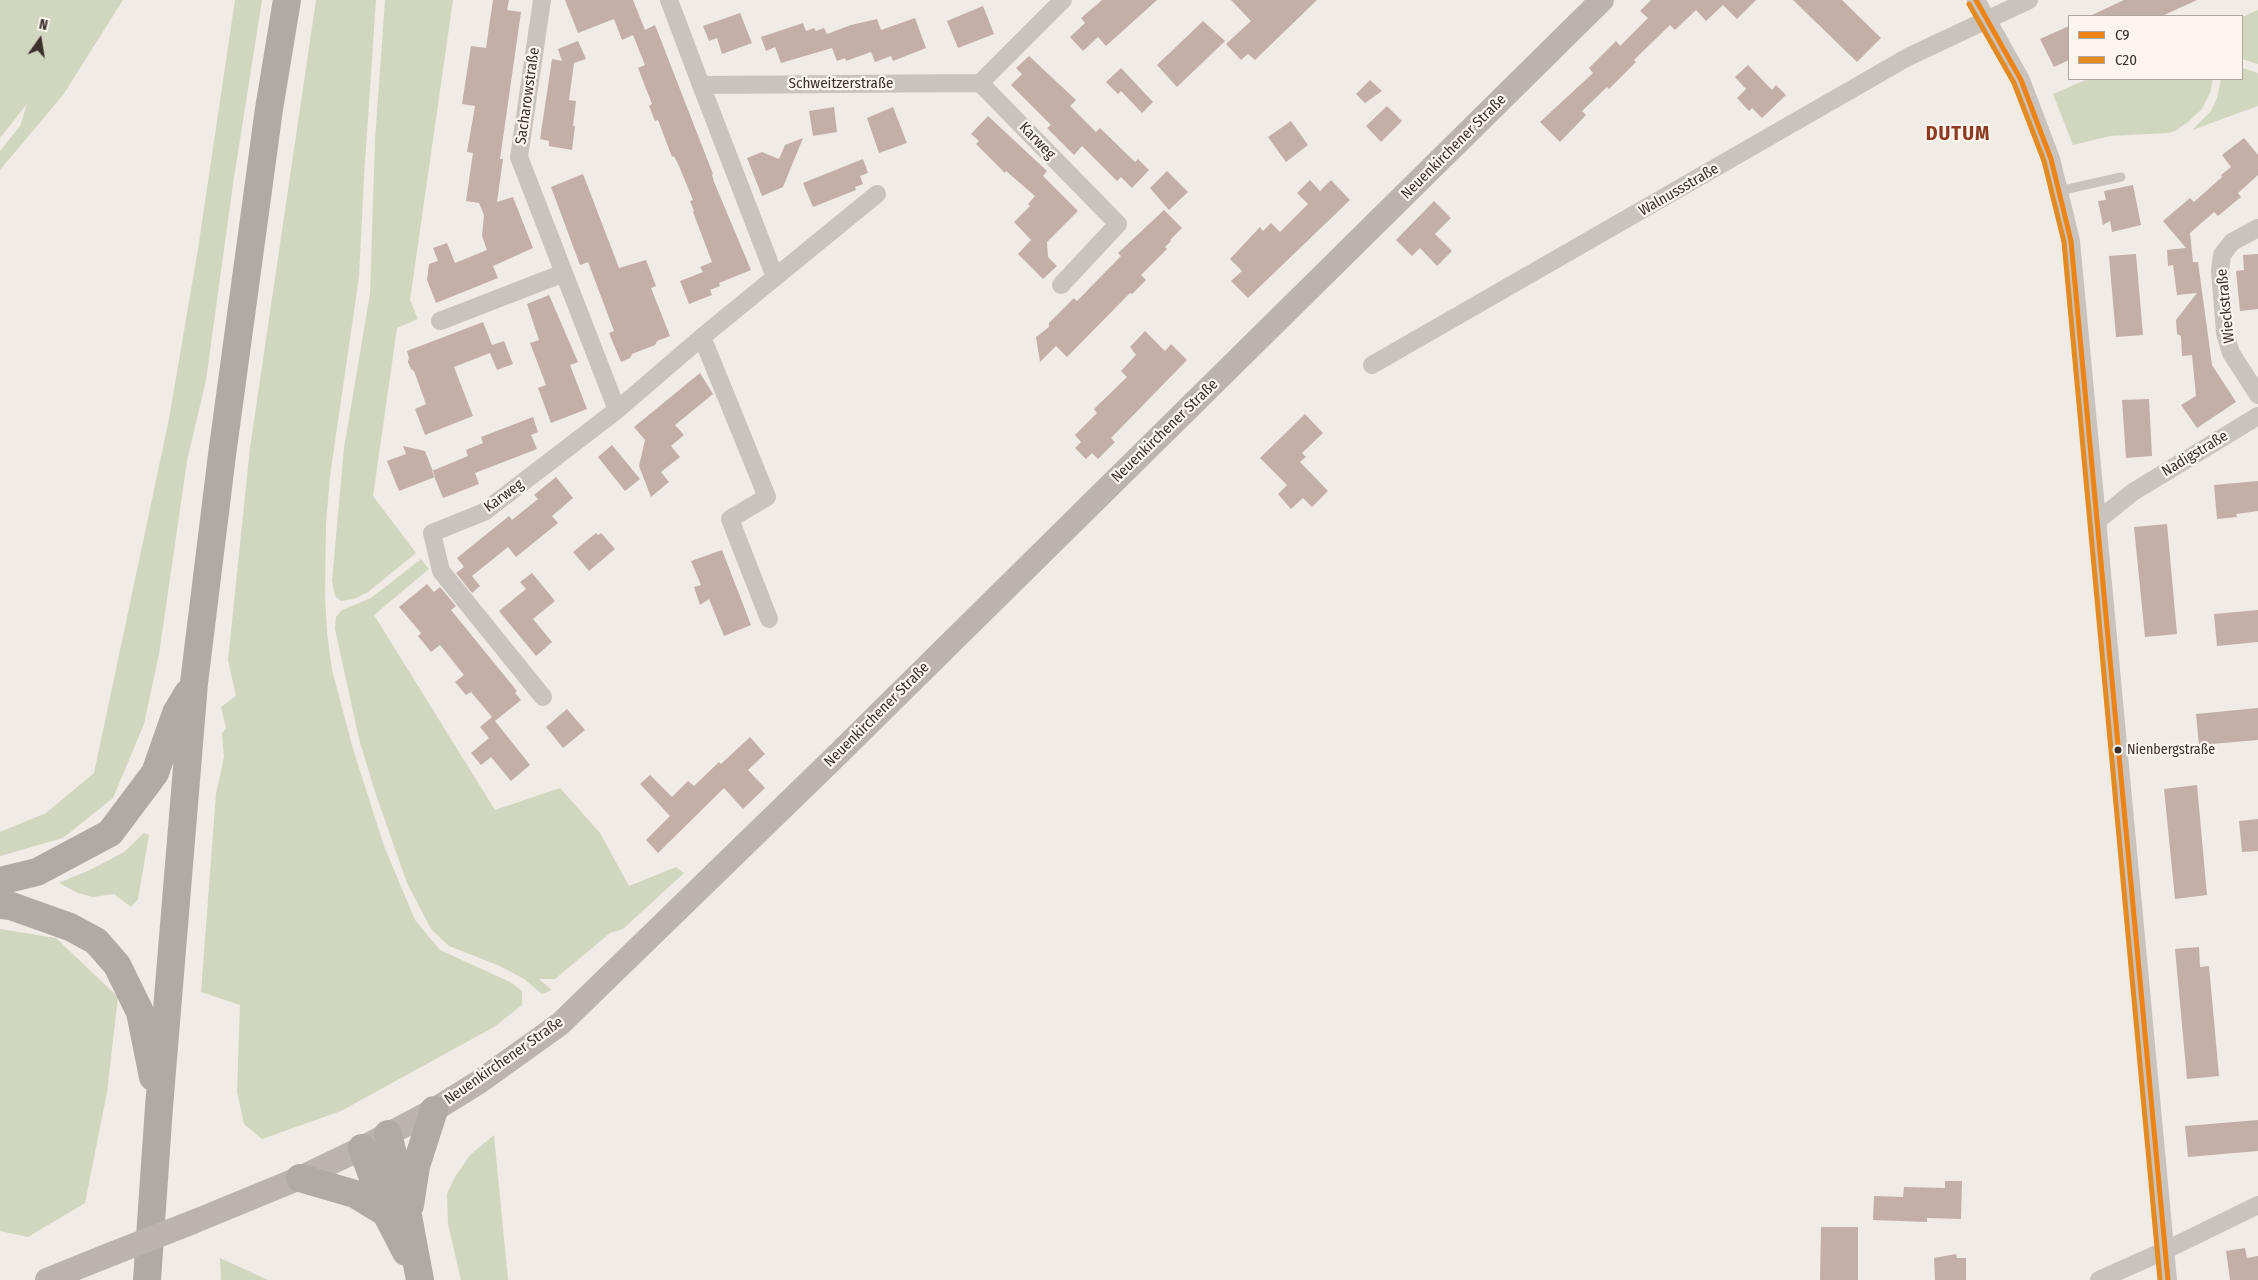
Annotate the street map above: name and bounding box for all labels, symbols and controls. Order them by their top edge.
north arrow [15,15,65,65]
legend [2068,15,2243,80]
text: N [37,16,49,34]
text: C9 [2115,26,2129,44]
street label: Sacharowstraße [512,46,544,146]
text: C20 [2115,51,2137,69]
street label: Schweitzerstraße [789,75,893,93]
street label: Neuenkirchener Straße [1398,91,1510,203]
street label: Karweg [1015,119,1059,163]
district label: DUTUM [1925,122,1991,146]
street label: Walnussstraße [1636,160,1722,220]
street label: Wieckstraße [2213,268,2239,344]
street label: Neuenkirchener Straße [1108,376,1222,486]
street label: Nadigstraße [2159,427,2231,481]
street label: Karweg [481,476,527,516]
street label: Neuenkirchener Straße [821,659,933,771]
place label: Nienbergstraße [2127,742,2215,758]
marker: Nienbergstraße [2113,745,2123,755]
street label: Neuenkirchener Straße [441,1013,567,1109]

